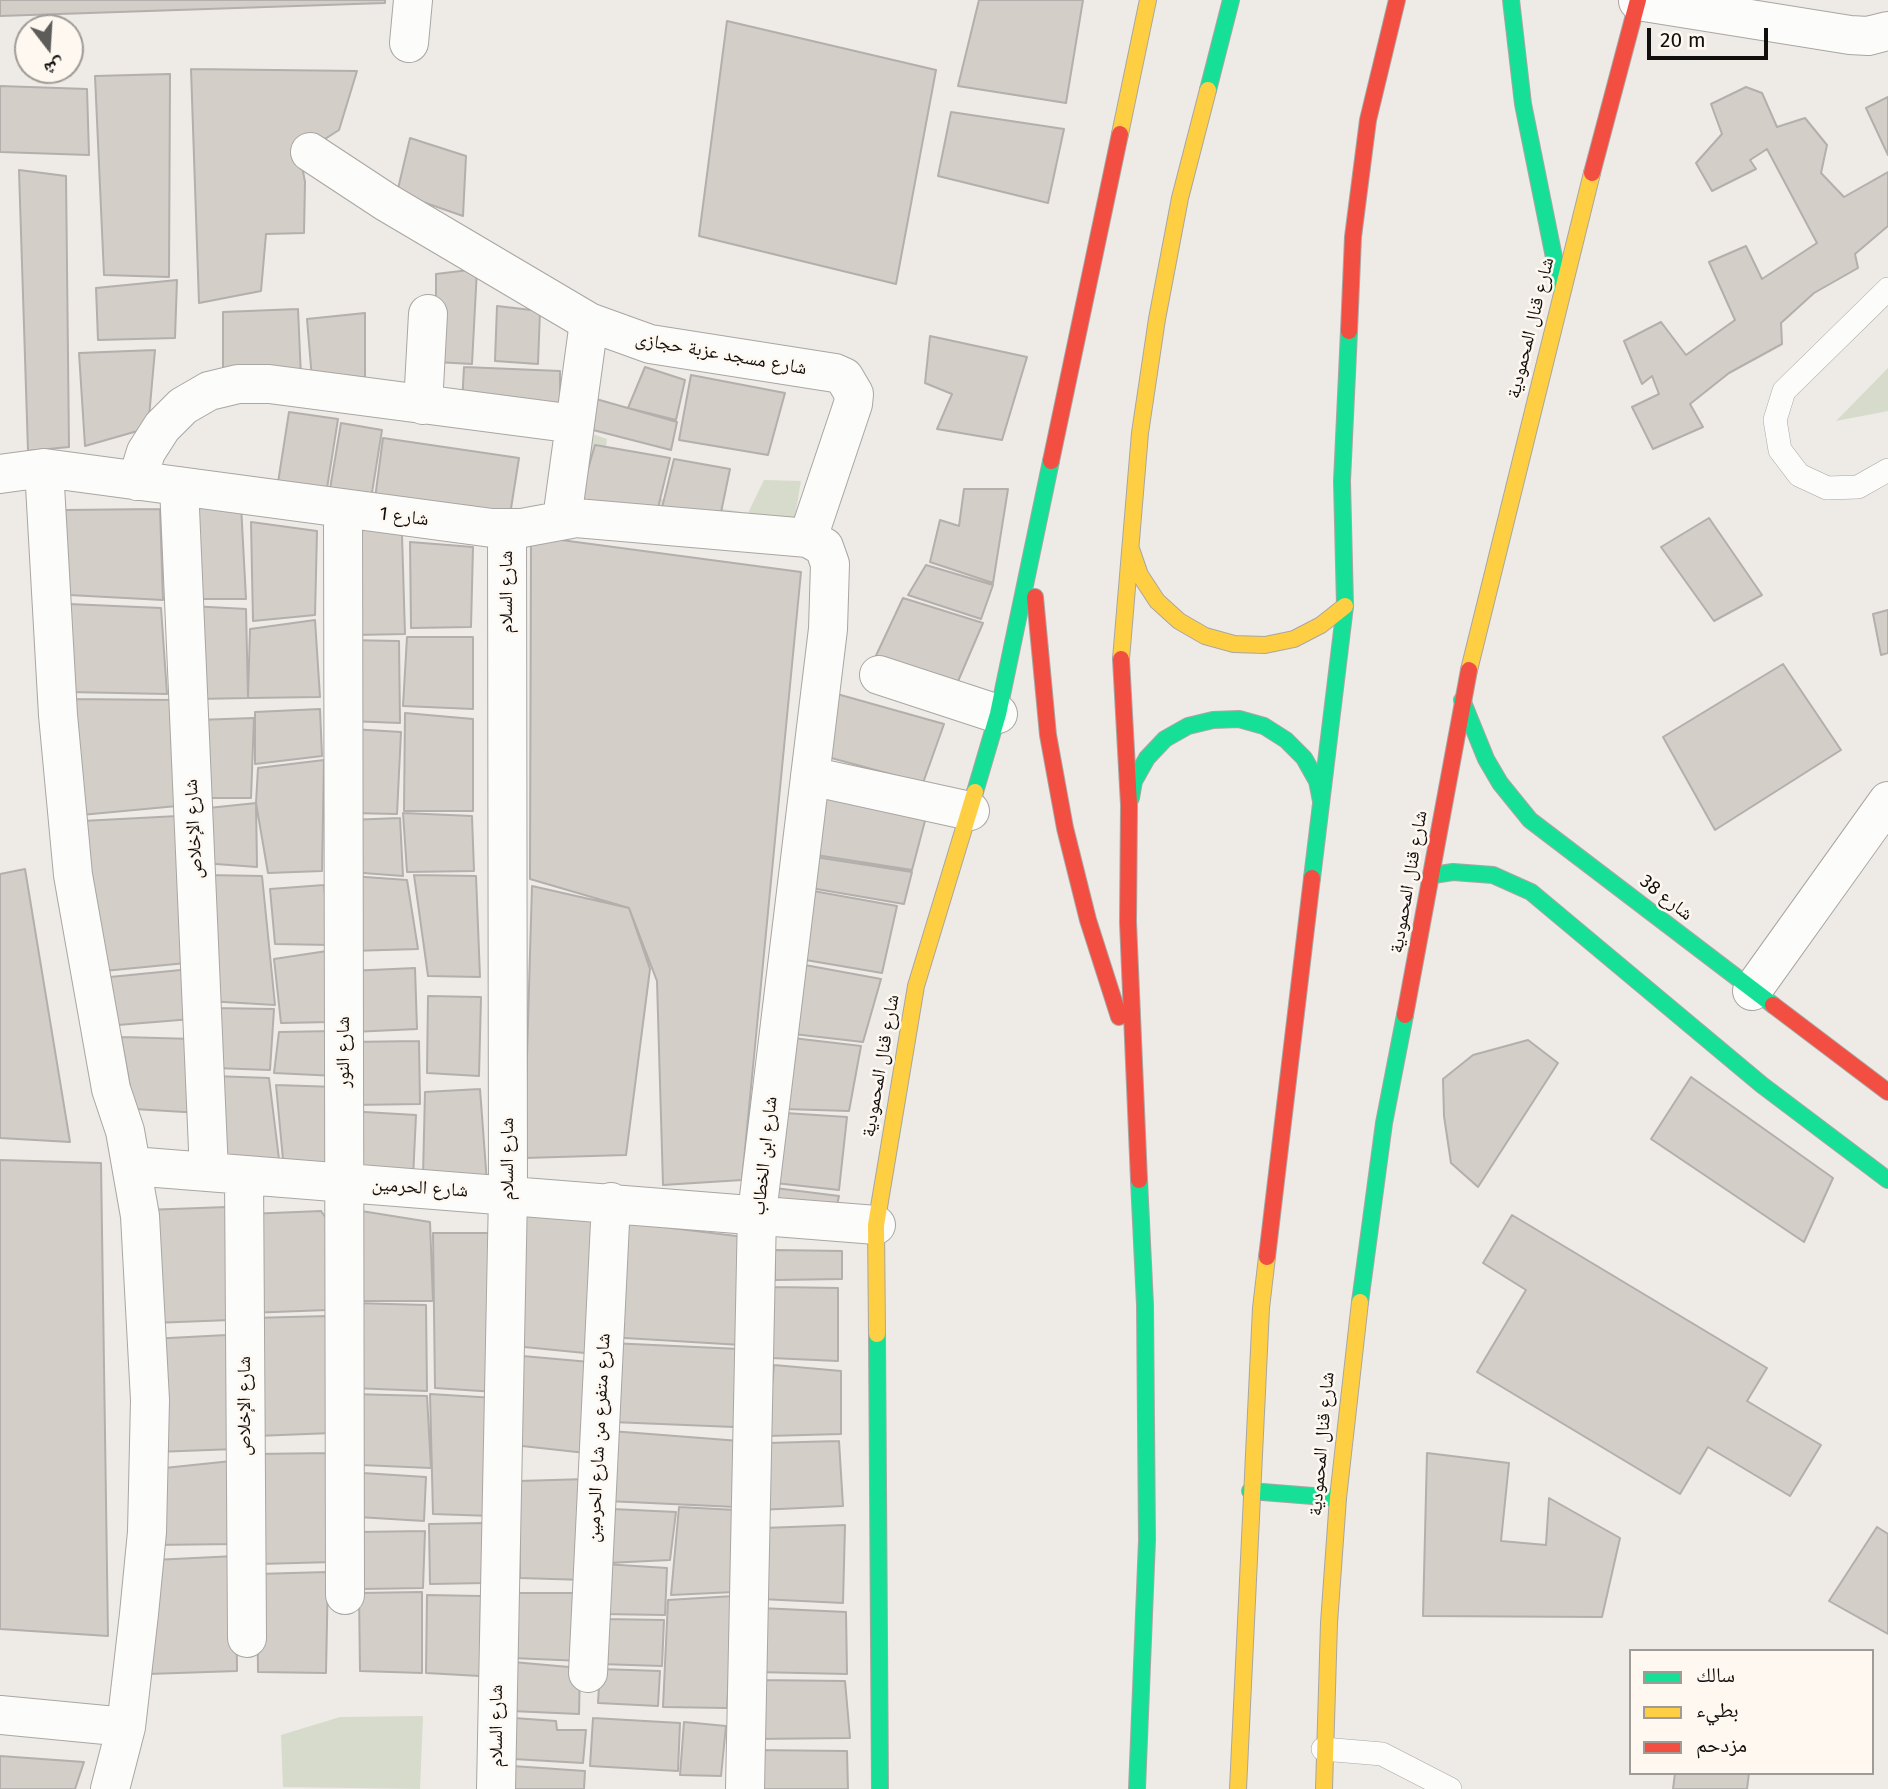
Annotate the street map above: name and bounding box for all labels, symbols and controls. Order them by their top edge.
north arrow [14,14,84,84]
scale bar [1650,14,1771,58]
text: 20 m [1660,27,1706,53]
text: ش [42,54,68,82]
street label: شارع قنال المحمودية [1502,255,1560,401]
street label: شارع مسجد عزبة حجازى [633,328,809,380]
street label: شارع 1 [378,503,430,531]
street label: شارع السلام [496,550,518,634]
street label: شارع الإخلاص [180,778,208,880]
street label: شارع قنال المحمودية [1385,809,1433,955]
street label: شارع 38 [1635,870,1697,926]
street label: شارع قنال المحمودية [857,993,905,1139]
street label: شارع النور [333,1016,355,1088]
street label: شارع ابن الخطاب [747,1095,783,1217]
street label: شارع السلام [497,1117,519,1201]
street label: شارع الحرمين [371,1173,469,1203]
street label: شارع متفرع من شارع الحرمين [582,1333,616,1543]
street label: شارع الإخلاص [234,1356,256,1456]
street label: شارع قنال المحمودية [1304,1371,1340,1517]
legend [1629,1649,1874,1775]
text: سالك [1696,1662,1735,1688]
street label: شارع السلام [486,1684,508,1768]
text: بطيء [1696,1697,1739,1723]
text: مزدحم [1696,1732,1747,1758]

